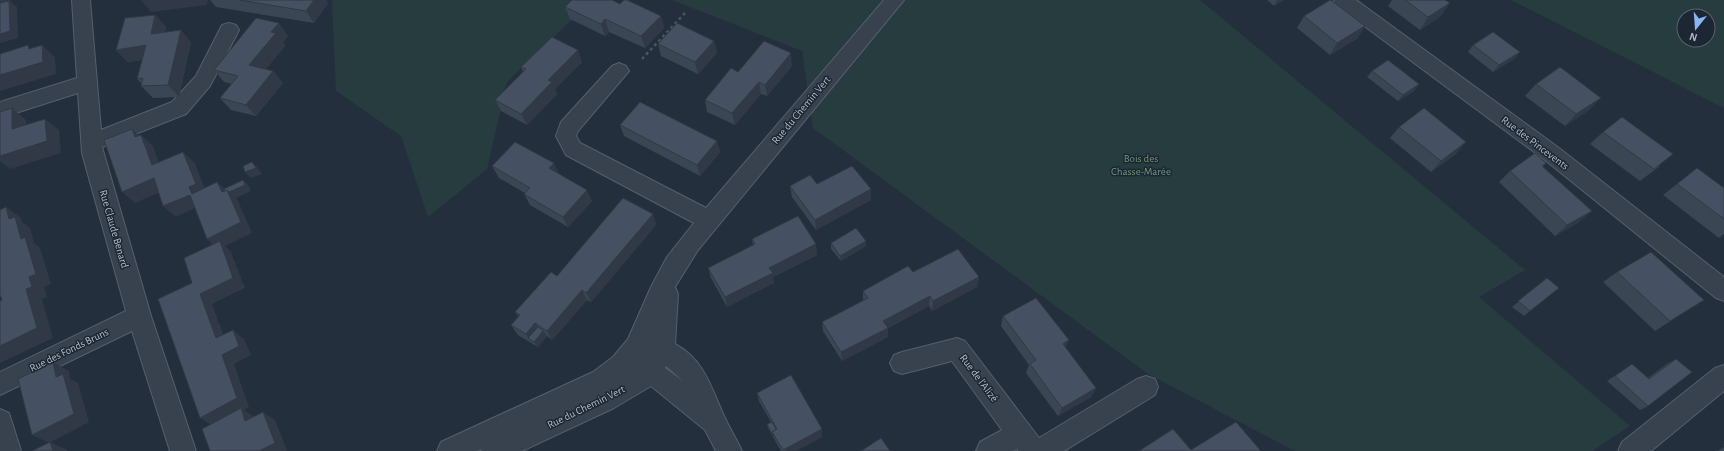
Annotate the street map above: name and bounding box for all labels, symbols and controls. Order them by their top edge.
north arrow [1676,8,1716,48]
text: N [1688,31,1698,43]
street label: Rue du Chemin Vert [770,74,833,146]
street label: Rue des Pincevents [1499,114,1571,172]
park label: Bois des Chasse-Marée [1111,153,1171,177]
street label: Rue Claude Benard [98,189,131,270]
street label: Rue des Fonds Bruns [28,326,110,374]
street label: Rue de l'Alizé [958,352,1000,404]
street label: Rue du Chemin Vert [545,383,627,431]

